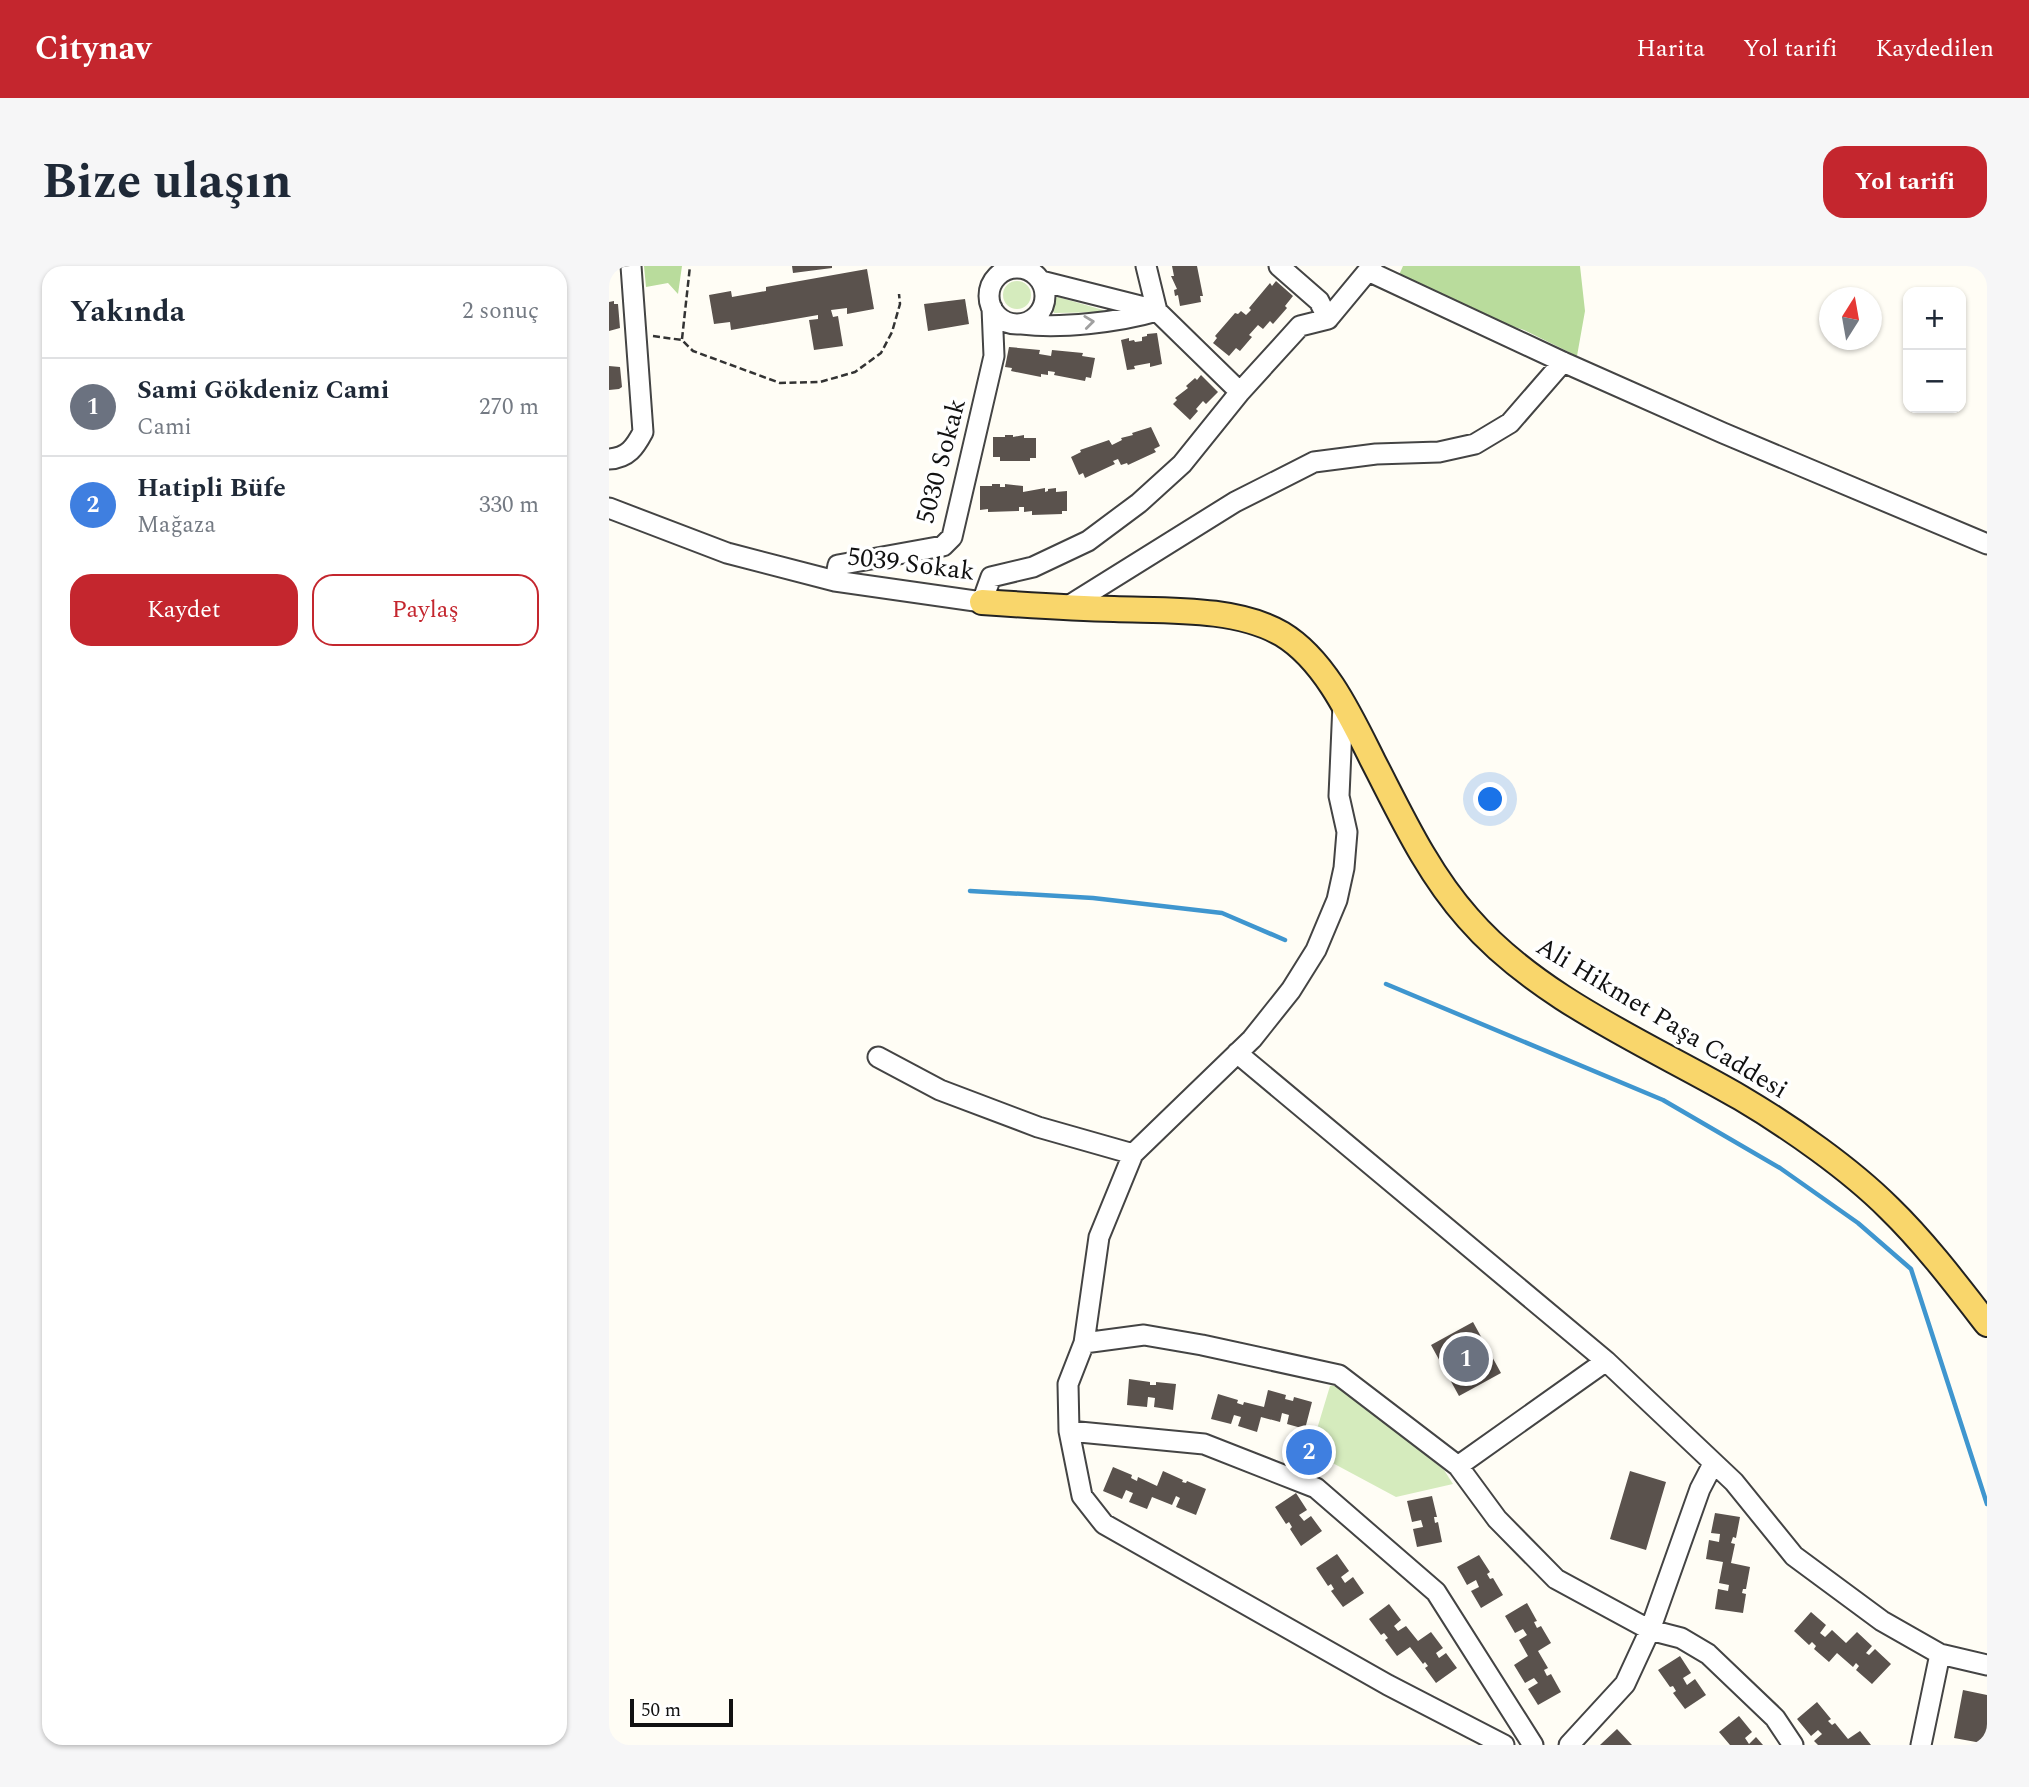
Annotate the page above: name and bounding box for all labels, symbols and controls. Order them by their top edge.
text: Citynav [35,24,151,74]
text: Harita [1636,31,1705,67]
text: Yol tarifi [1743,31,1837,67]
text: Kaydedilen [1875,31,1994,67]
text: Bize ulaşın [42,145,292,220]
button: Yol tarifi [1823,146,1987,218]
north arrow [1819,287,1882,350]
map controls [1903,287,1966,413]
button: + [1903,287,1966,350]
text: Yakında [70,289,185,335]
text: 2 sonuç [462,294,539,329]
one-way arrow [1084,314,1095,329]
button: − [1903,350,1966,413]
text: Sami Gökdeniz Cami [137,370,389,410]
text: 1 [87,390,99,425]
text: 270 m [479,390,539,425]
street label: 5030 Sokak [905,394,977,528]
text: Cami [137,410,192,445]
text: Hatipli Büfe [137,468,286,508]
text: 2 [87,488,99,523]
text: 330 m [479,488,539,523]
text: Mağaza [137,508,216,543]
street label: 5039 Sokak [845,536,977,592]
button: Kaydet [70,574,298,646]
button: Paylaş [312,574,539,646]
your location [1473,782,1507,816]
street label: Ali Hikmet Paşa Caddesi [1528,927,1796,1109]
pin: 1 [1443,1333,1489,1385]
pin: 2 [1286,1426,1332,1478]
scale bar [630,1696,733,1728]
text: 50 m [641,1696,681,1725]

